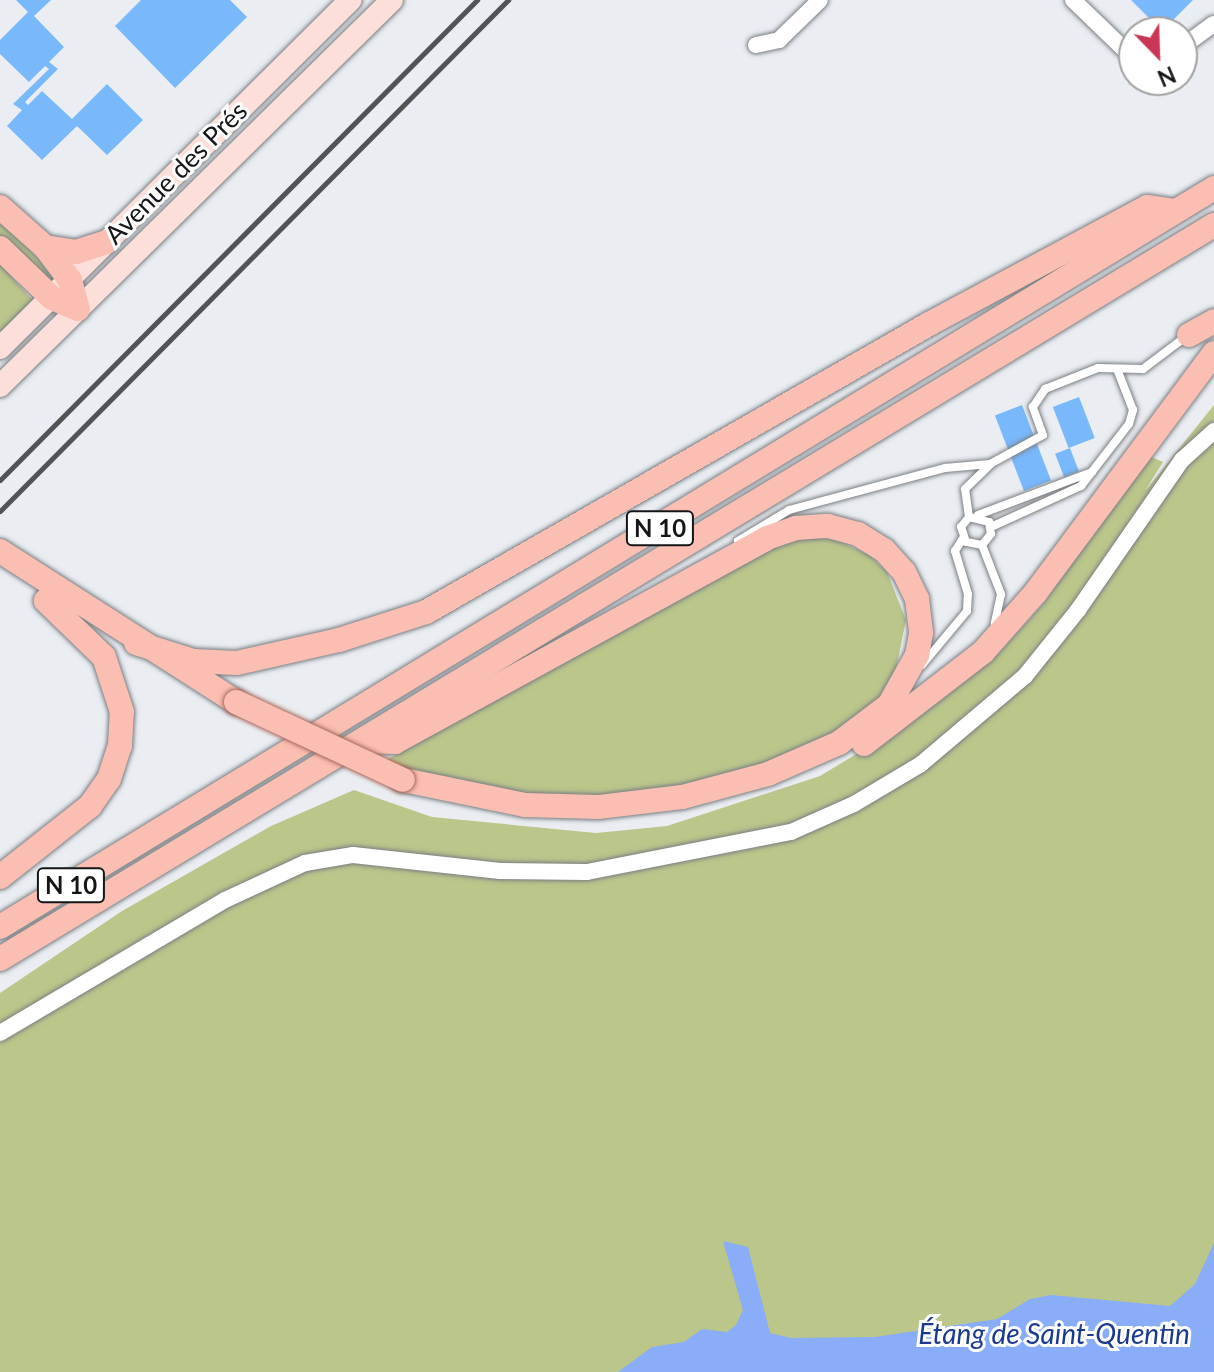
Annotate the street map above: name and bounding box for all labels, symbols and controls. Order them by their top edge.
north arrow [1118,16,1198,96]
text: N [1154,61,1180,92]
street label: Avenue des Prés [98,95,254,251]
road number: N 10 [624,508,696,548]
road number: N 10 [35,865,107,905]
water label: Étang de Saint-Quentin [918,1316,1190,1350]

